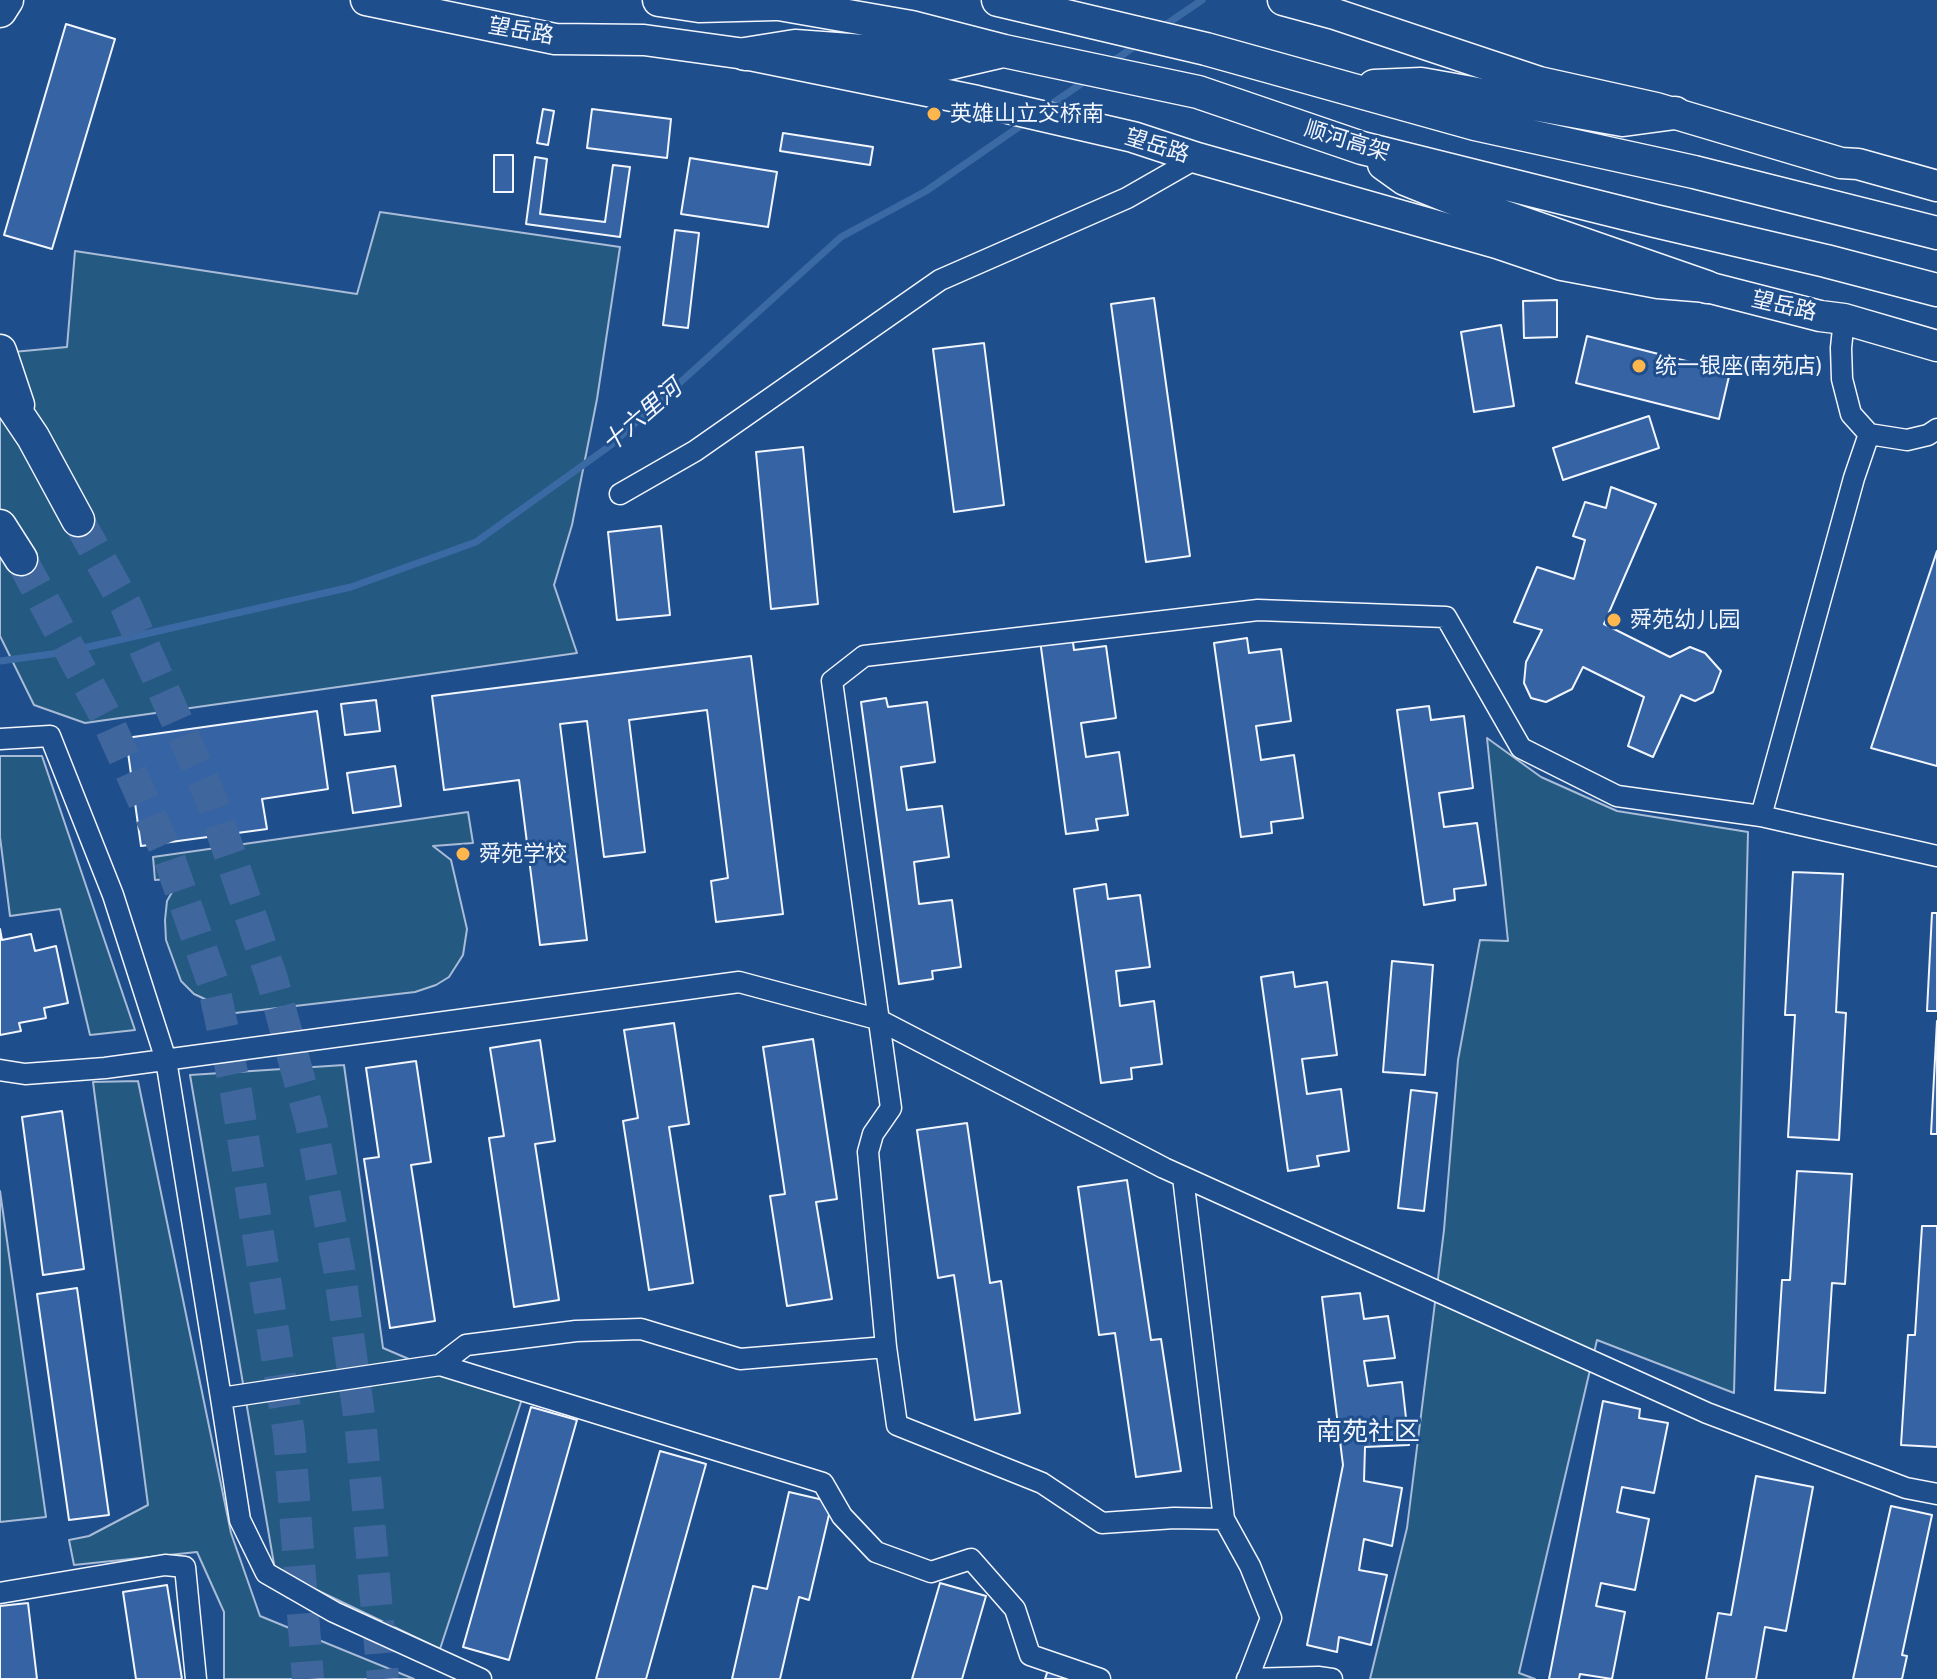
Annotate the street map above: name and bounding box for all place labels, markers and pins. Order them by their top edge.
place label: 英雄山立交桥南 [950,101,1104,127]
marker: 英雄山立交桥南 [925,105,943,123]
place label: 统一银座(南苑店) [1655,353,1822,379]
marker: 统一银座(南苑店) [1630,357,1648,375]
place label: 舜苑幼儿园 [1630,607,1740,633]
marker: 舜苑幼儿园 [1605,611,1623,629]
place label: 舜苑学校 [479,841,567,867]
marker: 舜苑学校 [454,845,472,863]

